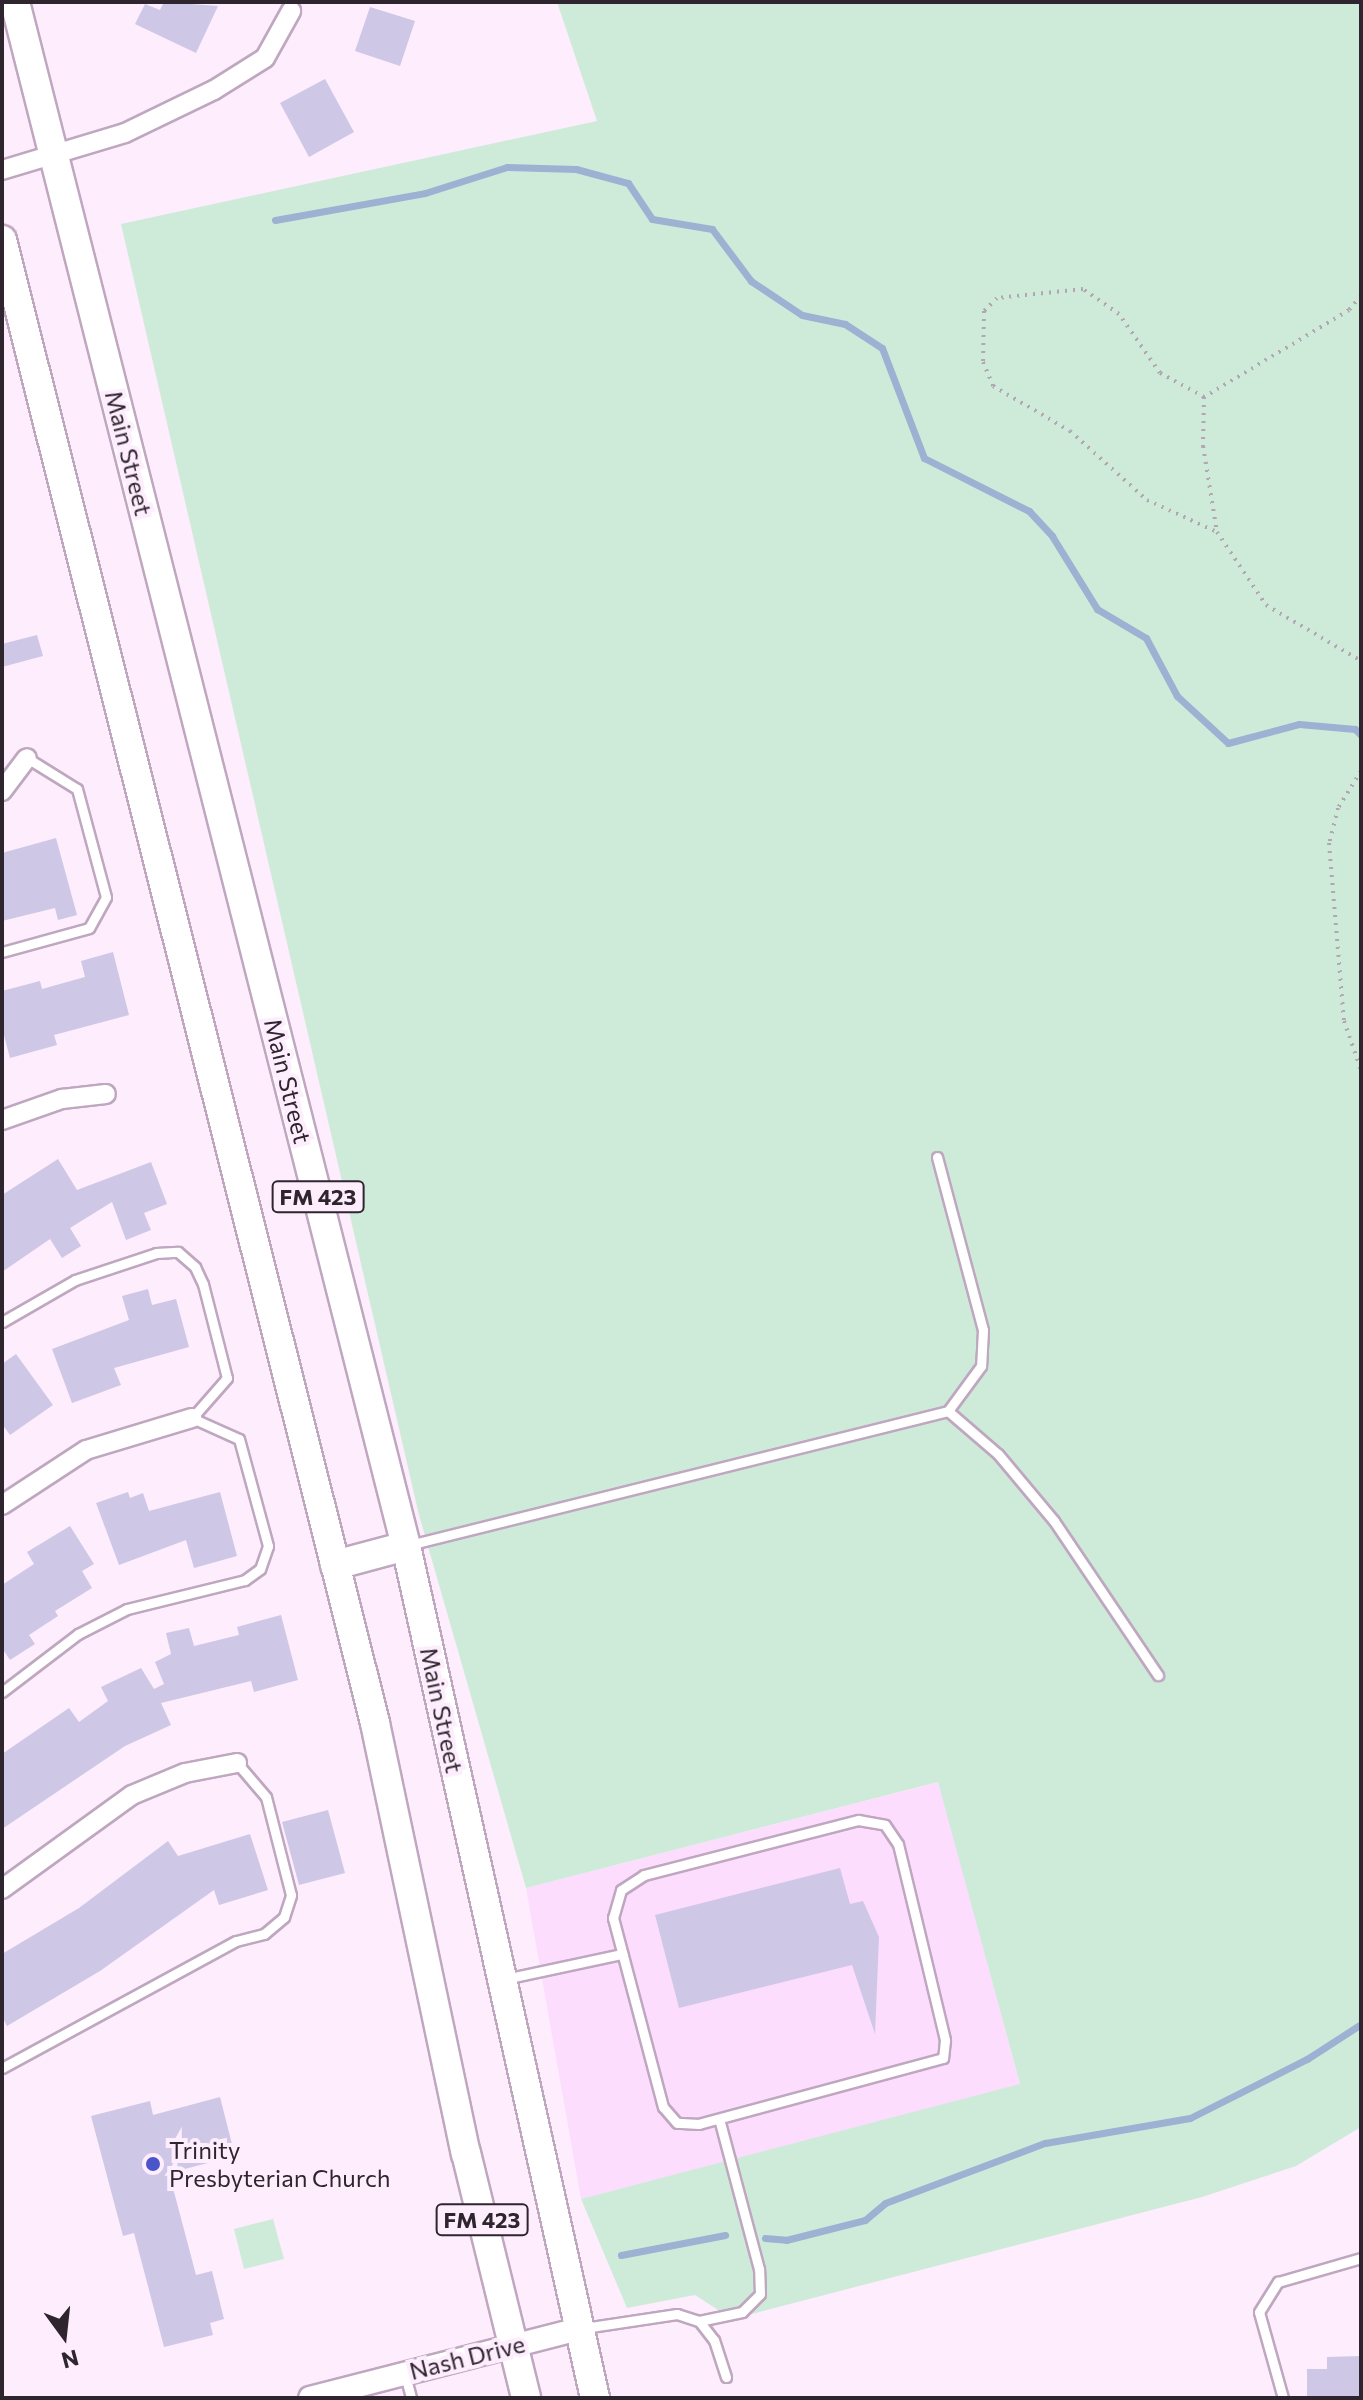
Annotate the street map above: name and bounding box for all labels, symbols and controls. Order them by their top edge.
street label: Main Street [100,388,158,518]
street label: Main Street [259,1016,317,1146]
road number: FM 423 [270,1179,366,1215]
street label: Main Street [415,1645,469,1775]
place label: Trinity Presbyterian Church [169,2136,390,2192]
marker: Trinity Presbyterian Church [144,2155,162,2173]
road number: FM 423 [434,2202,530,2238]
north arrow [24,2296,104,2376]
street label: Nash Drive [406,2329,528,2385]
text: N [59,2344,82,2375]

